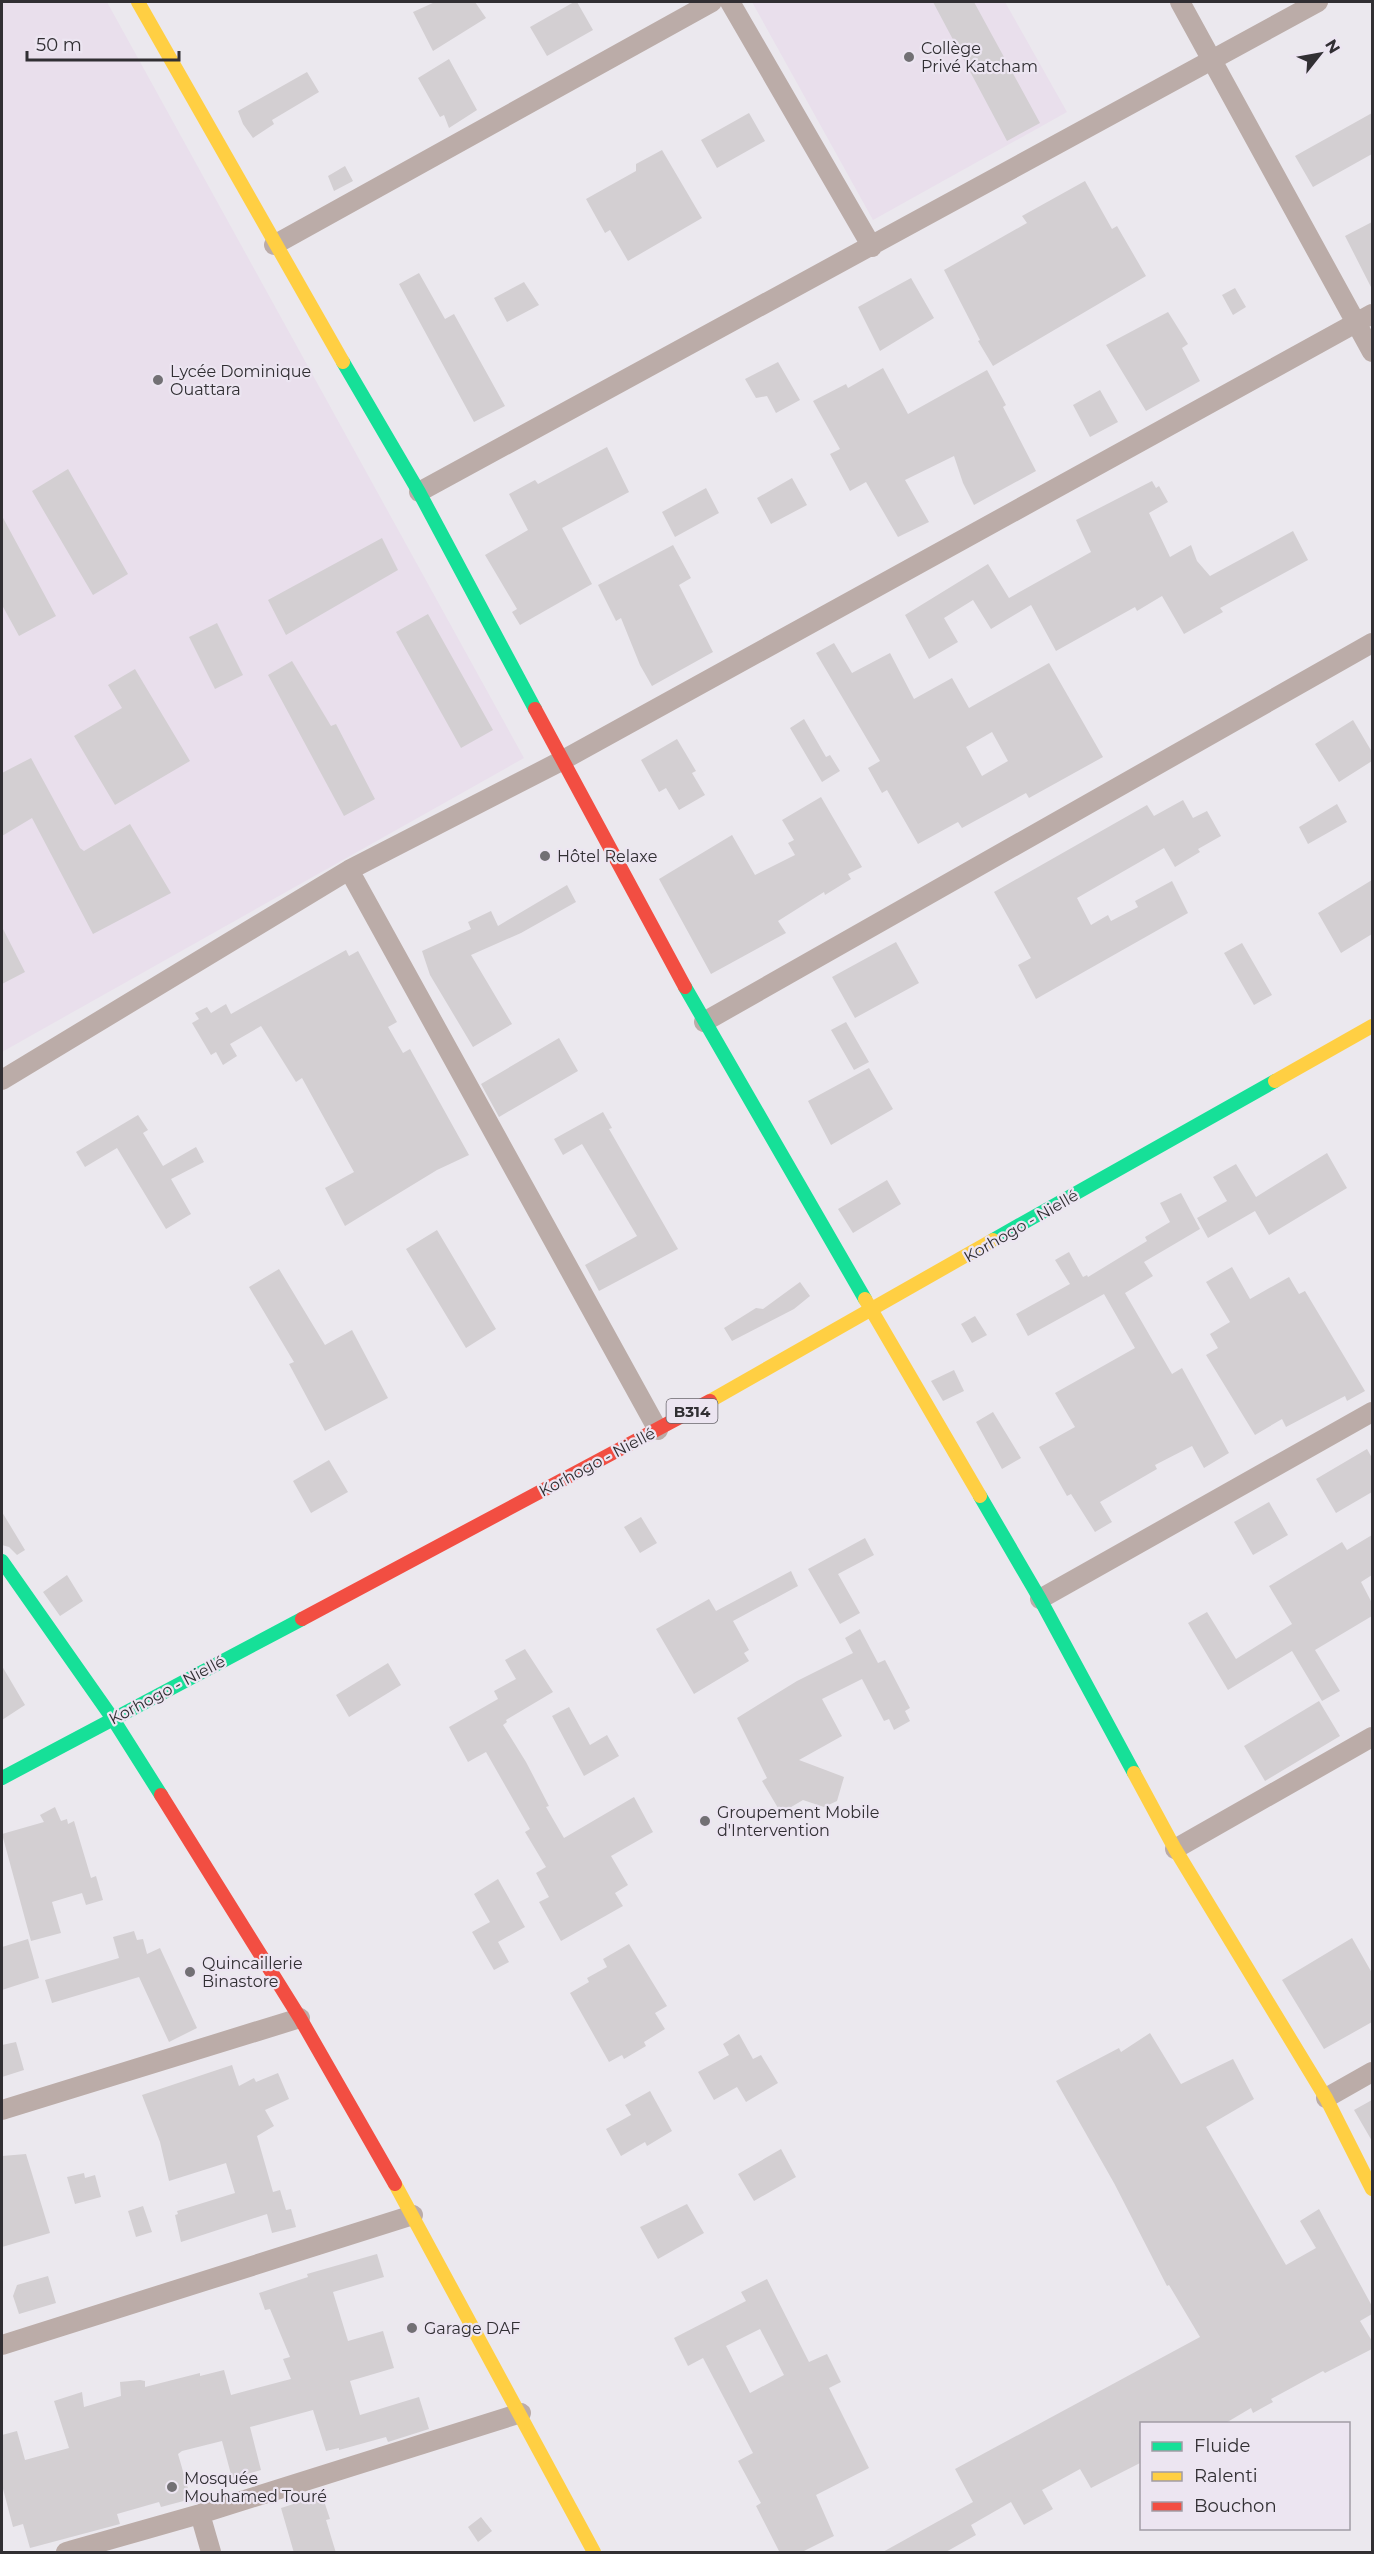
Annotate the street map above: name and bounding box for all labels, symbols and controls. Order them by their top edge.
scale bar [27,24,178,62]
north arrow [1290,24,1350,84]
text: 50 m [36,34,82,56]
text: N [1321,36,1344,57]
place label: Collège Privé Katcham [921,39,1038,76]
marker: Collège Privé Katcham [902,50,916,64]
place label: Lycée Dominique Ouattara [170,362,311,399]
marker: Lycée Dominique Ouattara [151,373,165,387]
place label: Hôtel Relaxe [557,847,657,866]
marker: Hôtel Relaxe [538,849,552,863]
street label: Korhogo - Niellé [960,1186,1082,1266]
road number: B314 [666,1399,718,1423]
street label: Korhogo - Niellé [536,1423,658,1501]
street label: Korhogo - Niellé [106,1651,228,1729]
place label: Groupement Mobile d'Intervention [717,1803,879,1840]
marker: Groupement Mobile d'Intervention [698,1814,712,1828]
place label: Quincaillerie Binastore [202,1954,303,1991]
marker: Quincaillerie Binastore [183,1965,197,1979]
place label: Garage DAF [424,2319,521,2338]
marker: Garage DAF [405,2321,419,2335]
legend [1140,2422,1350,2530]
text: Fluide [1194,2435,1250,2457]
text: Ralenti [1194,2465,1258,2487]
place label: Mosquée Mouhamed Touré [184,2469,327,2506]
marker: Mosquée Mouhamed Touré [165,2480,179,2494]
text: Bouchon [1194,2495,1277,2517]

